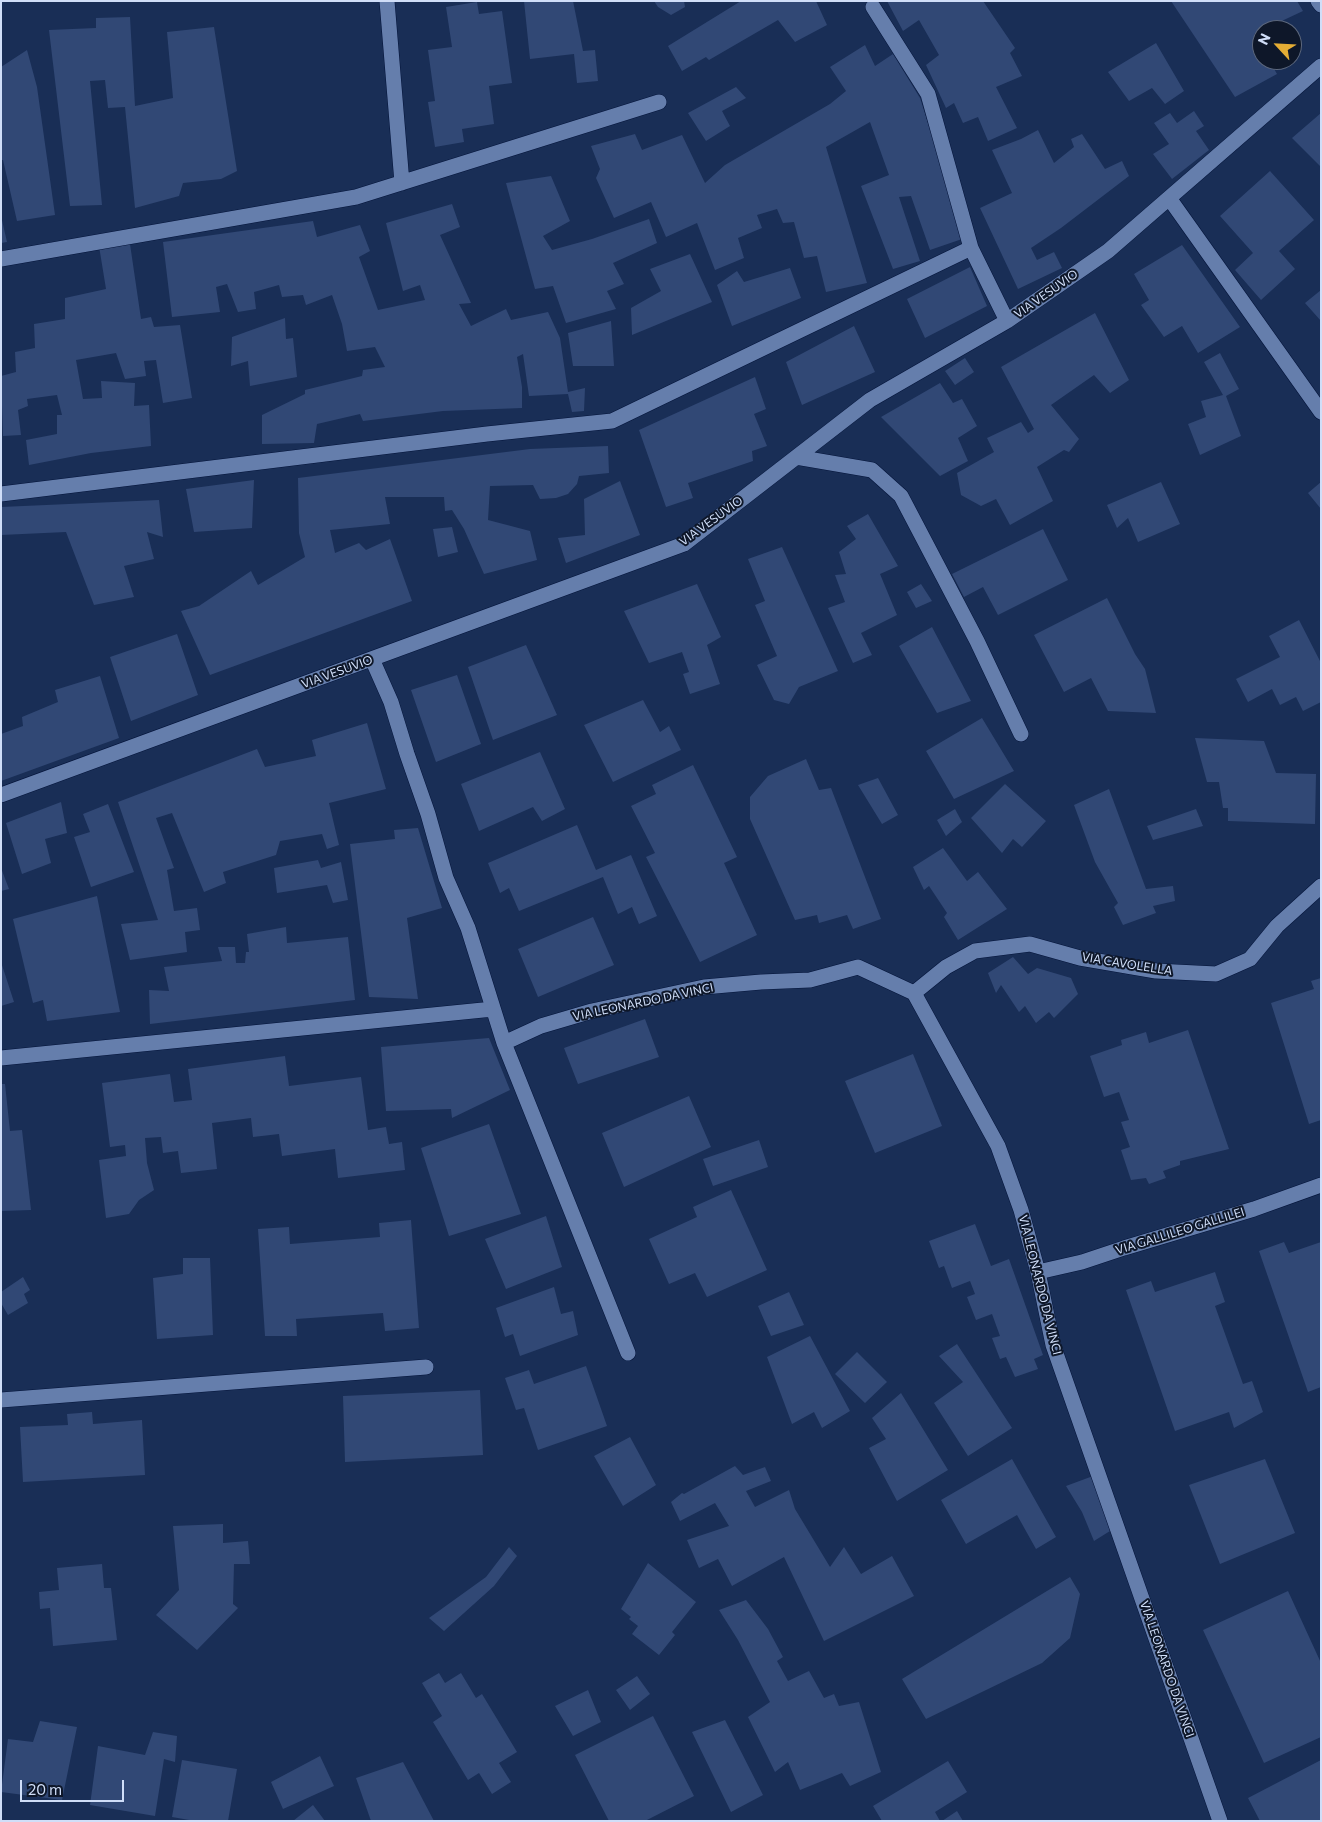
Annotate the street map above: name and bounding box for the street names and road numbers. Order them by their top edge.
street label: VIA VESUVIO [1011,267,1081,321]
street label: VIA VESUVIO [677,493,745,549]
street label: VIA VESUVIO [299,652,375,692]
street label: VIA CAVOLELLA [1081,950,1173,978]
street label: VIA LEONARDO DA VINCI [571,980,715,1024]
street label: VIA GALLILEO GALLILEI [1114,1205,1246,1257]
street label: VIA LEONARDO DA VINCI [1016,1214,1064,1356]
street label: VIA LEONARDO DA VINCI [1137,1599,1197,1739]

